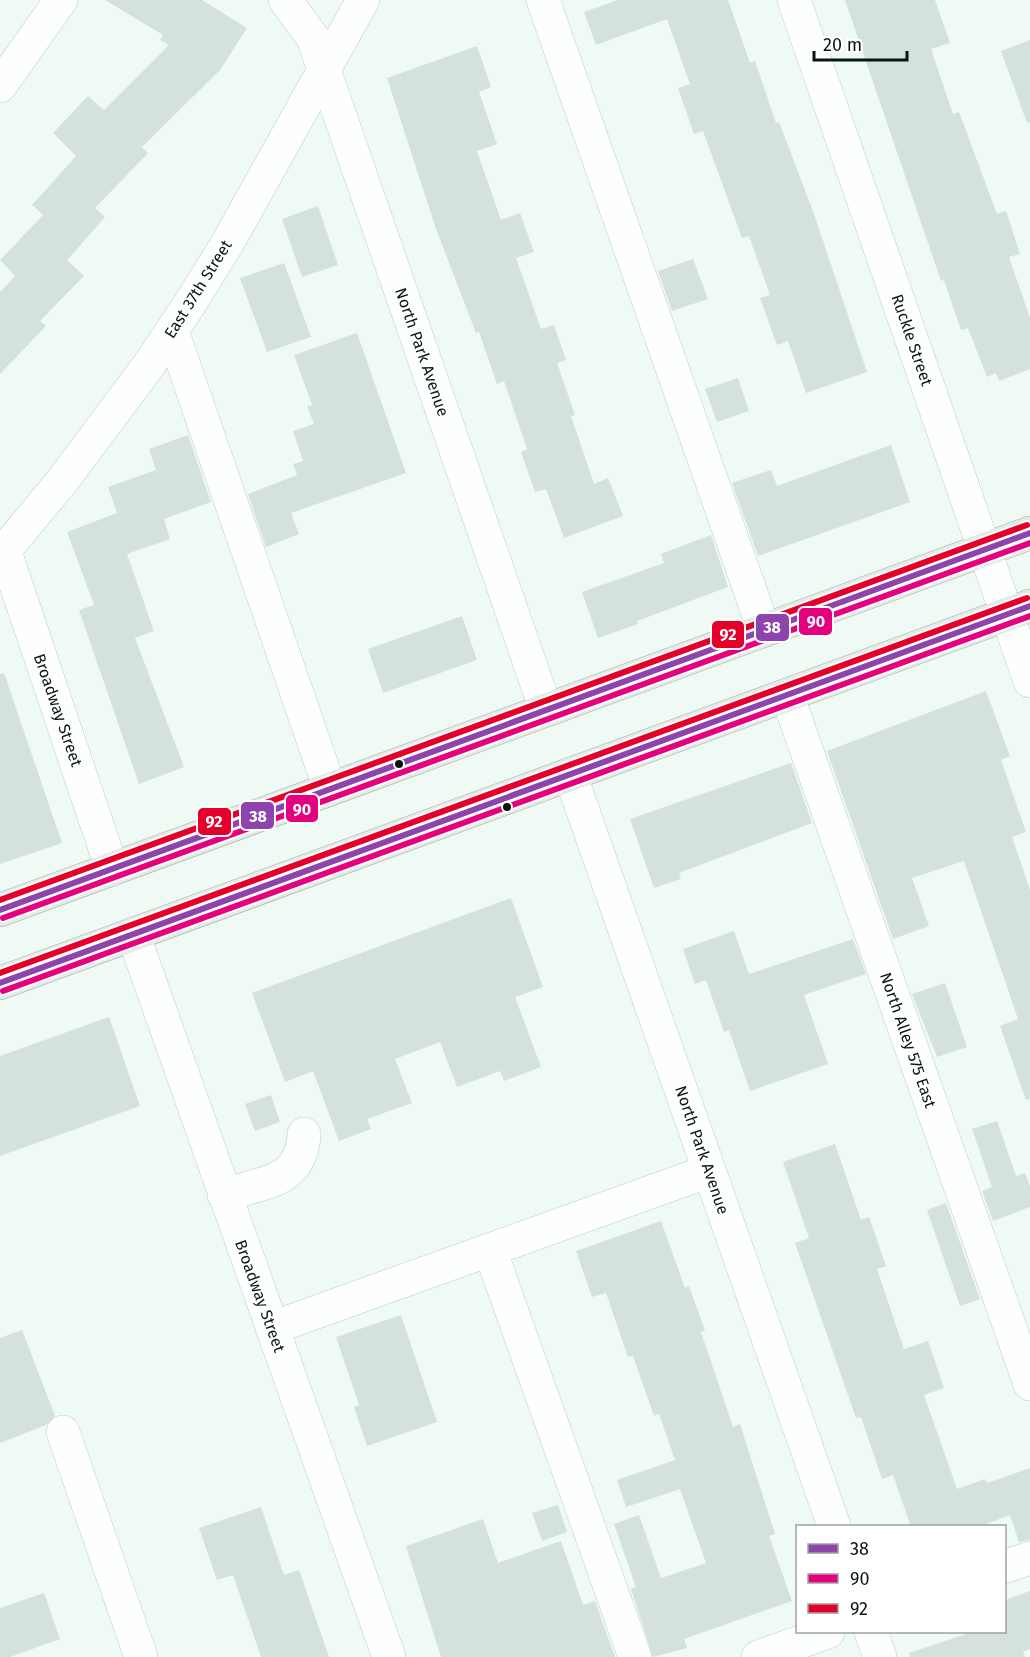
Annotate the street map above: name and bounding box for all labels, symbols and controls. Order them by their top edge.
scale bar [814,24,907,62]
text: 20 m [823,34,862,56]
street label: East 37th Street [160,236,236,342]
street label: North Park Avenue [391,285,453,419]
street label: Ruckle Street [887,292,937,389]
line badge: 90 [798,607,833,636]
text: 90 [807,612,825,631]
line badge: 38 [755,613,790,642]
text: 38 [762,618,781,637]
line badge: 92 [711,620,745,649]
text: 92 [720,625,736,644]
street label: Broadway Street [30,651,86,769]
unlabelled marker [393,758,405,770]
line badge: 90 [285,794,319,823]
text: 90 [293,800,311,819]
line badge: 38 [240,801,275,830]
unlabelled marker [501,801,513,813]
line badge: 92 [197,807,232,836]
text: 38 [248,807,267,826]
text: 92 [206,812,222,831]
street label: North Alley 575 East [876,970,940,1110]
street label: North Park Avenue [671,1083,733,1217]
street label: Broadway Street [231,1237,289,1355]
legend [796,1525,1006,1633]
text: 38 [850,1538,869,1560]
text: 90 [850,1568,870,1590]
text: 92 [850,1598,868,1620]

